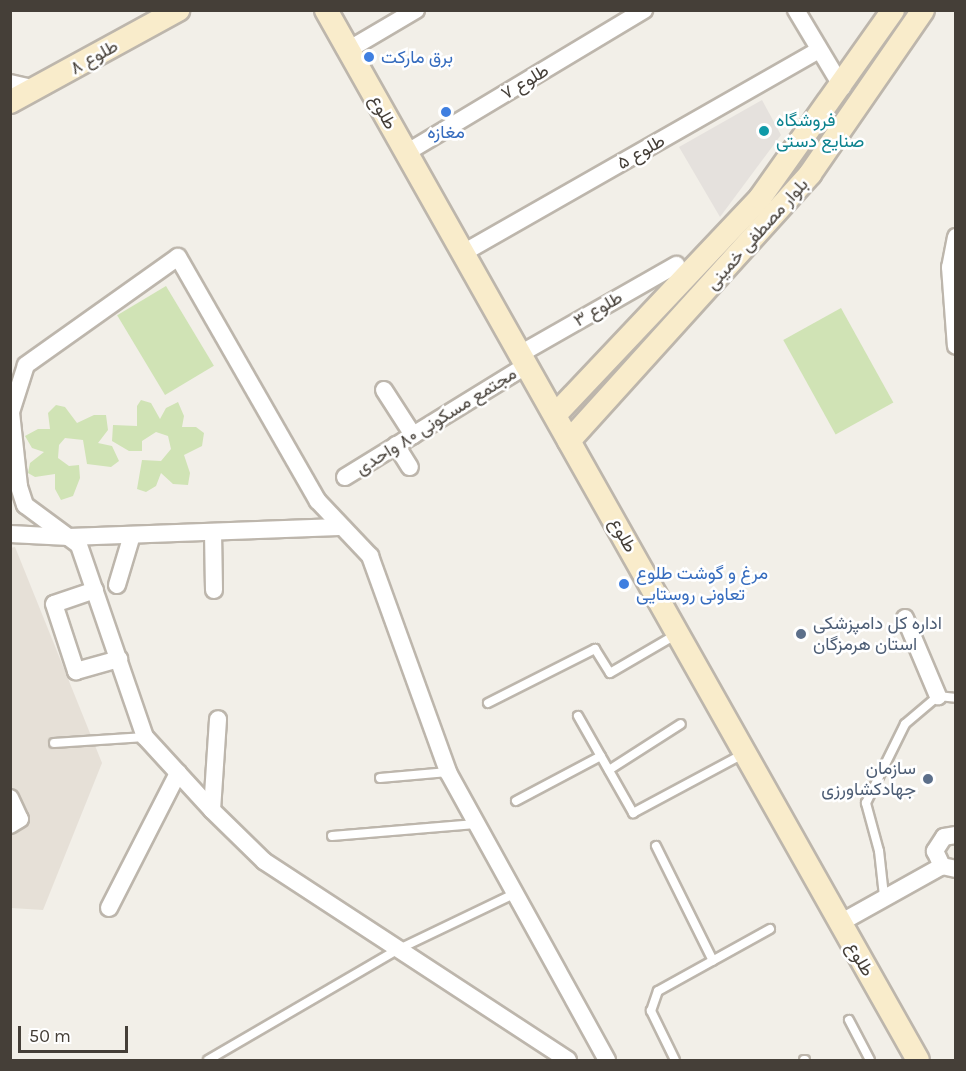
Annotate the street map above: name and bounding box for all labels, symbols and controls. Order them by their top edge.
street label: طلوع ۸ [66,35,122,79]
place label: برق مارکت [381,46,453,68]
marker: برق مارکت [362,50,376,64]
street label: طلوع ۷ [497,59,553,105]
street label: طلوع [365,91,401,133]
marker: مغازه [439,105,453,119]
place label: فروشگاه صنایع دستی [776,110,864,152]
place label: مغازه [427,121,465,143]
marker: فروشگاه صنایع دستی [757,124,771,138]
street label: طلوع ۵ [613,130,669,174]
street label: بلوار مصطفی خمینی [701,174,813,294]
street label: طلوع ۳ [570,286,626,332]
street label: مجتمع مسکونی ۸۰ واحدی [352,363,520,479]
street label: طلوع [605,514,641,556]
place label: مرغ و گوشت طلوع تعاونی روستایی [636,563,768,606]
marker: مرغ و گوشت طلوع تعاونی روستایی [617,577,631,591]
place label: اداره کل دامپزشکی استان هرمزگان [813,613,942,656]
marker: اداره کل دامپزشکی استان هرمزگان [794,627,808,641]
place label: سازمان جهادکشاورزی [821,758,916,800]
marker: سازمان جهادکشاورزی [921,772,935,786]
street label: طلوع [841,938,879,980]
scale bar [21,1014,130,1052]
text: 50 m [29,1025,71,1047]

